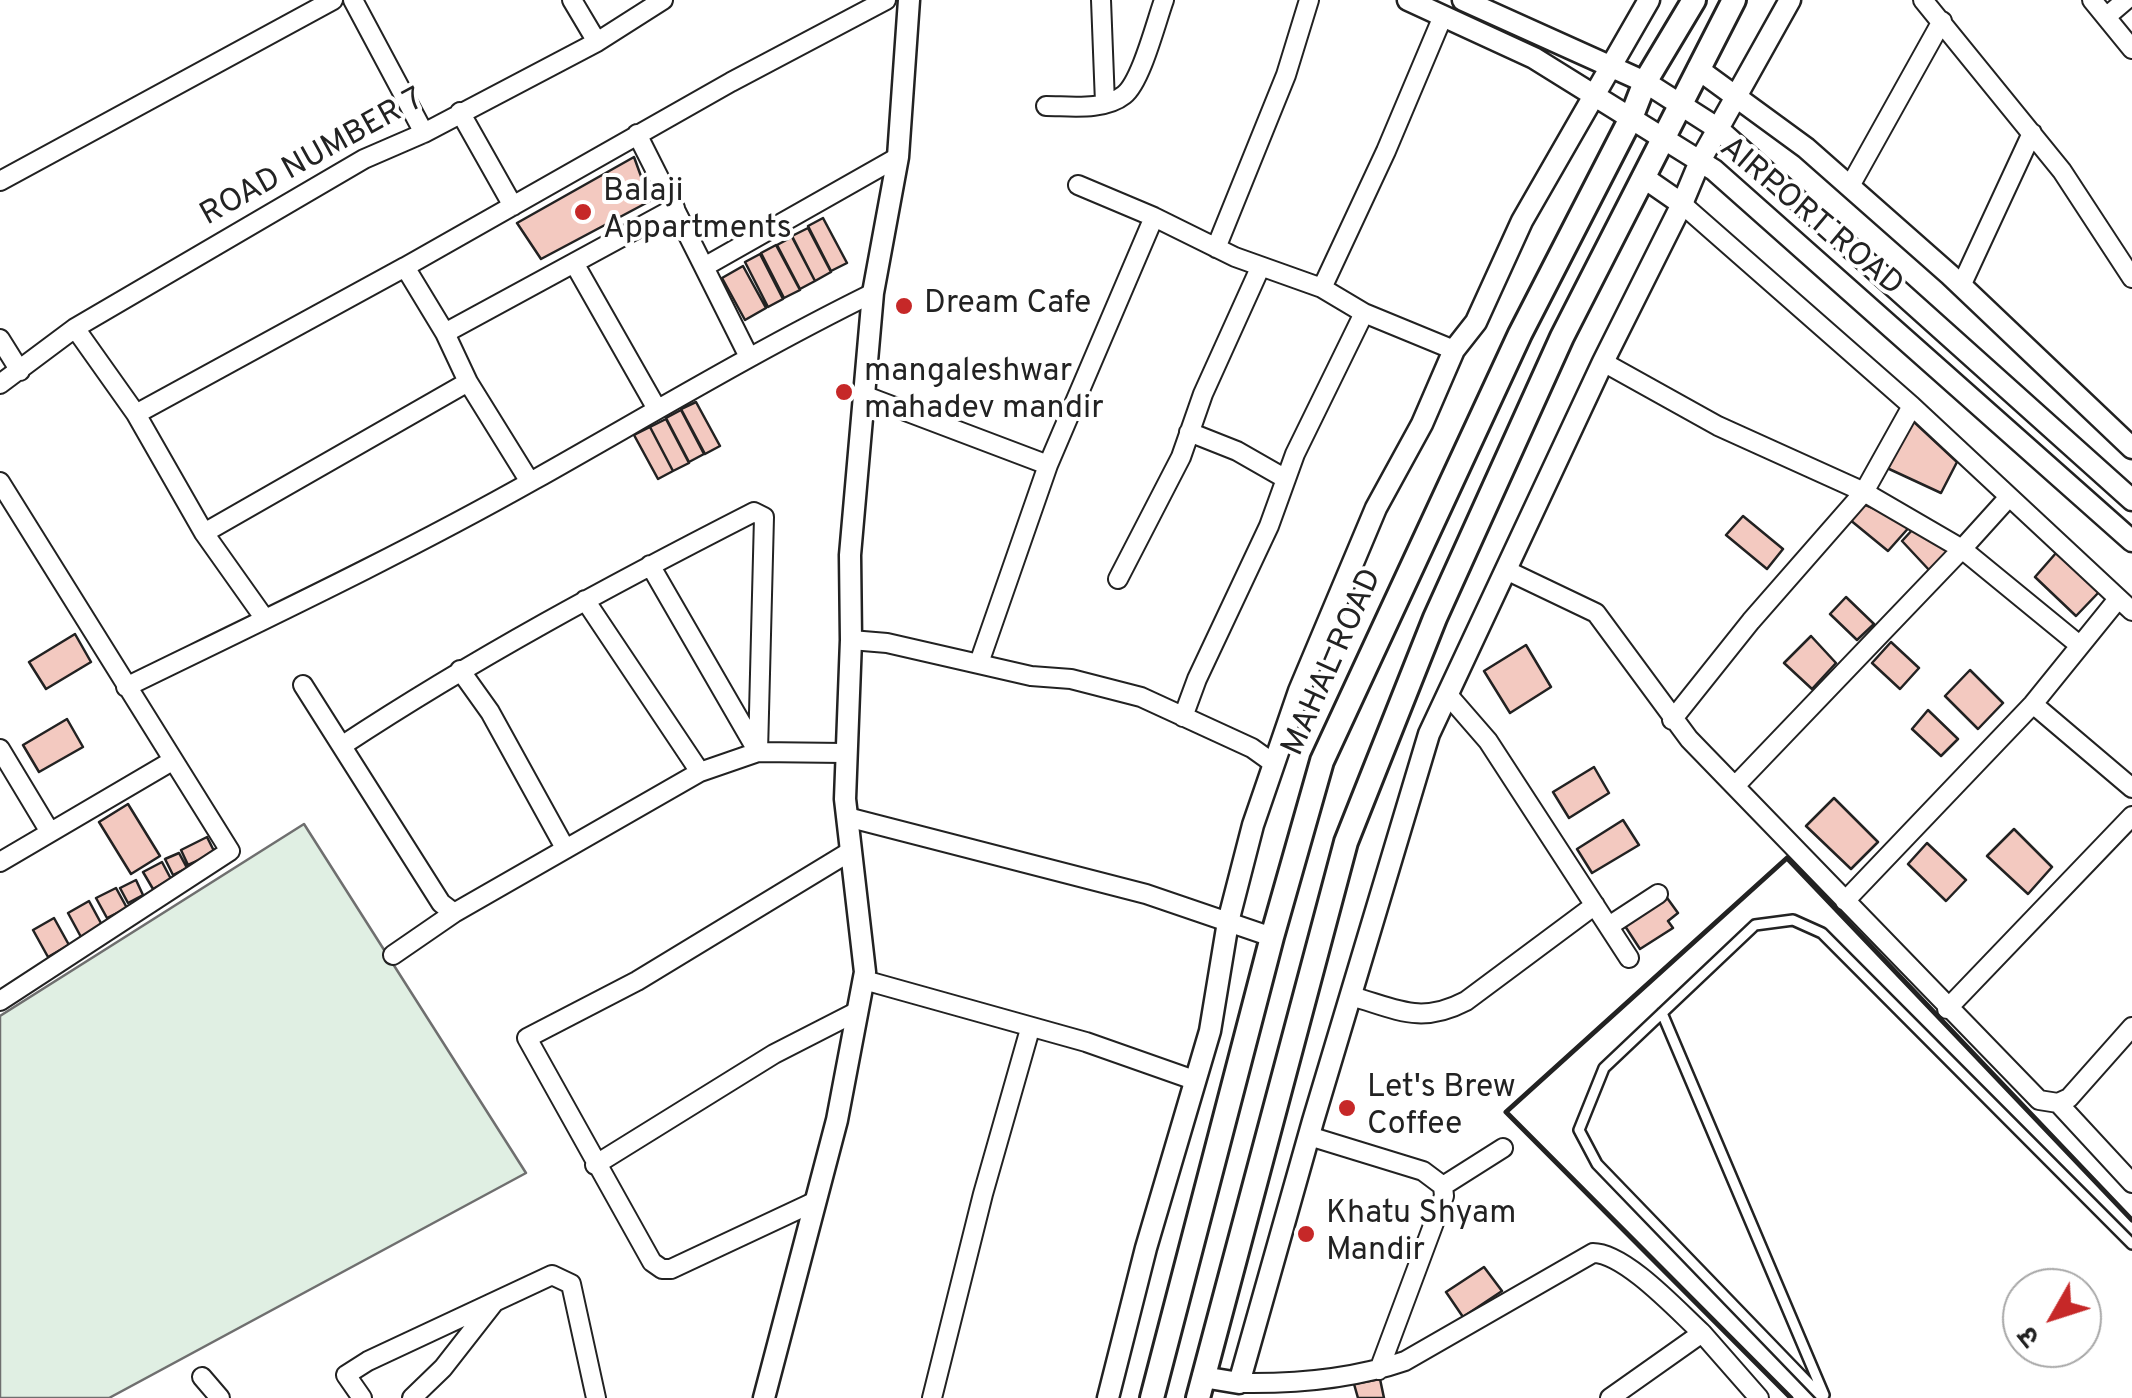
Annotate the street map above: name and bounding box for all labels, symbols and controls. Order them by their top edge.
street label: ROAD NUMBER 7 [195,82,431,236]
street label: AIRPORT ROAD [1710,130,1910,306]
place label: Balaji Appartments [603,175,792,250]
marker: Balaji Appartments [572,201,594,223]
place label: Dream Cafe [924,287,1091,325]
marker: Dream Cafe [893,295,915,317]
place label: mangaleshwar mahadev mandir [864,355,1104,430]
marker: mangaleshwar mahadev mandir [833,381,855,403]
street label: MAHAL ROAD [1276,564,1392,762]
place label: Let's Brew Coffee [1367,1071,1516,1146]
marker: Let's Brew Coffee [1336,1097,1358,1119]
place label: Khatu Shyam Mandir [1326,1197,1516,1272]
marker: Khatu Shyam Mandir [1295,1223,1317,1245]
north arrow [2002,1268,2102,1368]
text: उ [2011,1318,2049,1353]

